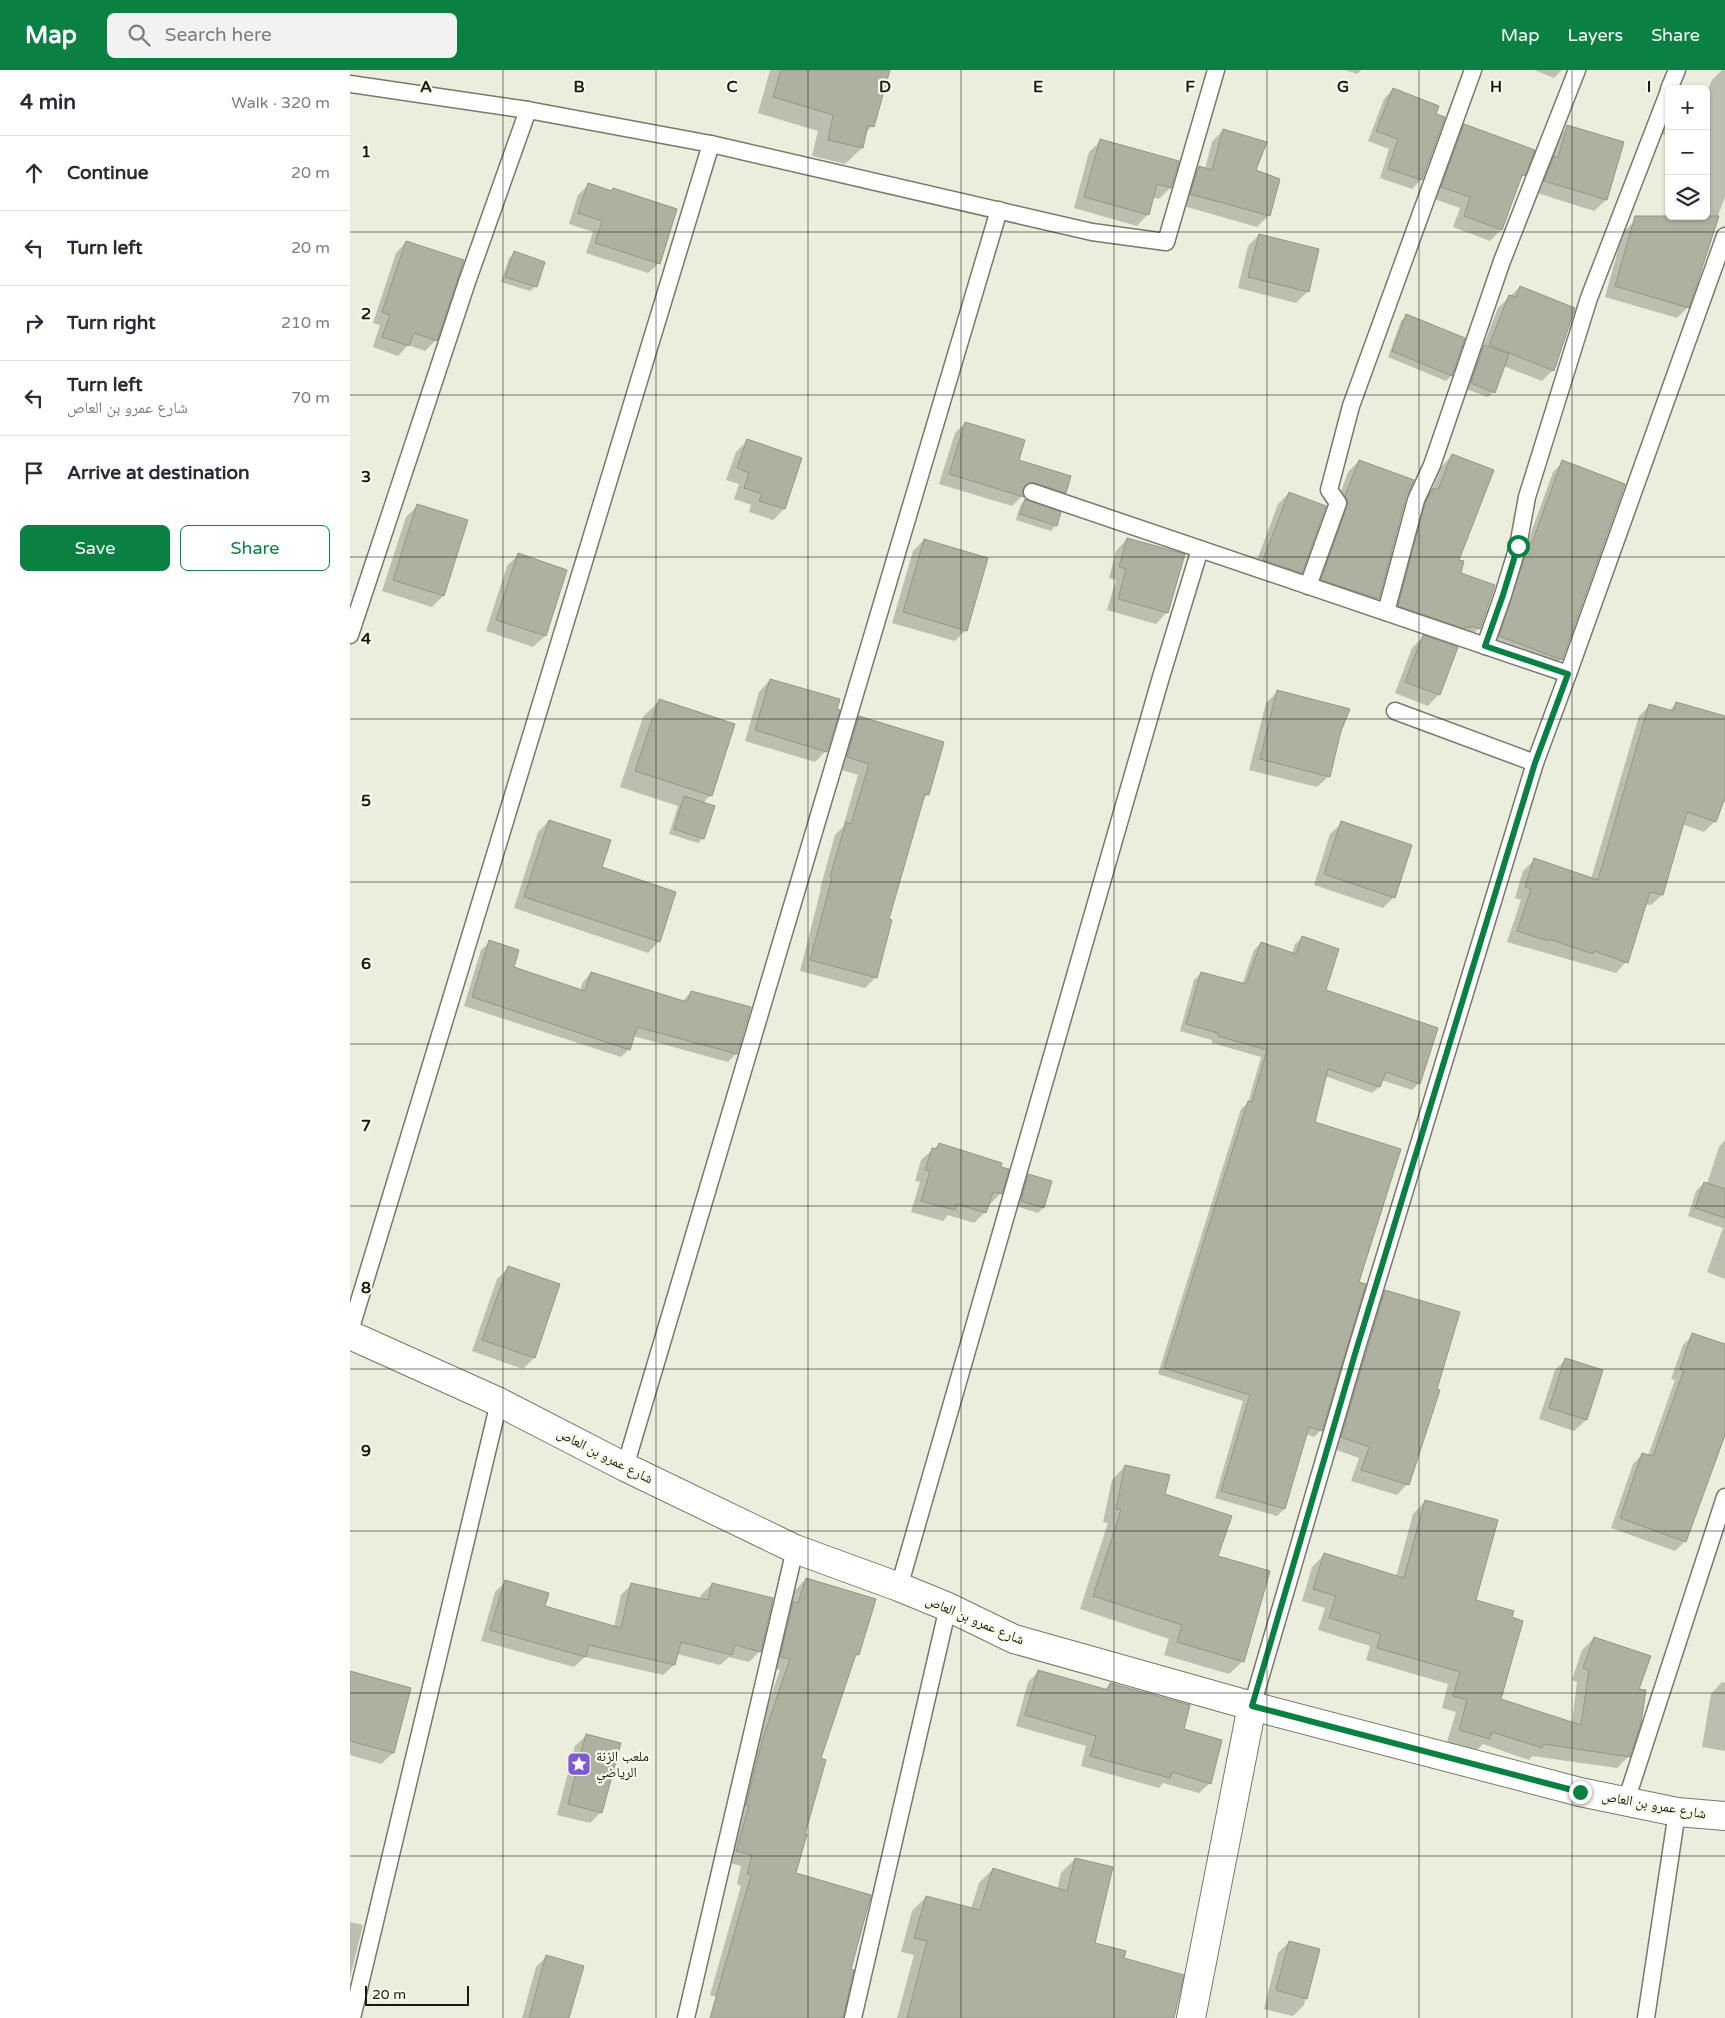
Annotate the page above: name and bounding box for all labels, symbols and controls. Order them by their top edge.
search box [107,13,457,58]
text: Map [25,21,77,50]
icon: search [125,21,153,49]
text: Search here [165,24,272,46]
text: Map [1501,24,1540,46]
text: Layers [1568,24,1623,46]
text: Share [1651,24,1700,46]
text: A [420,77,432,97]
text: B [573,77,585,97]
text: C [726,77,738,97]
text: D [879,77,891,97]
text: E [1033,77,1043,97]
text: F [1185,77,1195,97]
text: G [1337,77,1349,97]
text: H [1490,77,1502,97]
text: I [1647,77,1651,97]
map controls [1665,85,1710,220]
button: + [1665,85,1710,130]
text: 4 min [20,90,76,115]
text: Walk · 320 m [231,93,330,113]
button: − [1665,130,1710,175]
text: 1 [361,142,371,162]
icon: ahead [20,159,48,187]
text: Continue [67,162,149,184]
text: 20 m [291,163,330,183]
button: layers [1665,175,1710,220]
icon: left [20,234,48,262]
text: Turn left [67,237,143,259]
text: 20 m [291,238,330,258]
text: 2 [361,304,371,324]
icon: right [20,309,48,337]
text: Turn right [67,312,155,334]
text: 210 m [281,313,330,333]
text: Turn left [67,374,143,396]
icon: left [20,384,48,412]
text: 70 m [291,388,330,408]
text: شارع عمرو بن العاص [67,398,188,418]
icon: arrive [20,459,48,487]
text: Arrive at destination [67,462,250,484]
text: 3 [361,467,371,487]
button: Save [20,525,170,571]
button: Share [180,525,330,571]
route start [1507,535,1530,558]
text: 4 [361,629,371,649]
text: 5 [361,791,371,811]
text: 6 [361,954,371,974]
text: 7 [361,1116,371,1136]
text: 8 [361,1278,371,1298]
street label: شارع عمرو بن العاص [554,1424,656,1488]
text: 9 [361,1441,371,1461]
street label: شارع عمرو بن العاص [923,1592,1027,1649]
place label: ملعب الزنة الرياضي [596,1748,649,1783]
place icon: ملعب الزنة الرياضي [566,1751,592,1777]
route end [1569,1781,1592,1804]
street label: شارع عمرو بن العاص [1600,1787,1707,1824]
scale bar [365,1983,469,2006]
text: 20 m [372,1986,406,2003]

